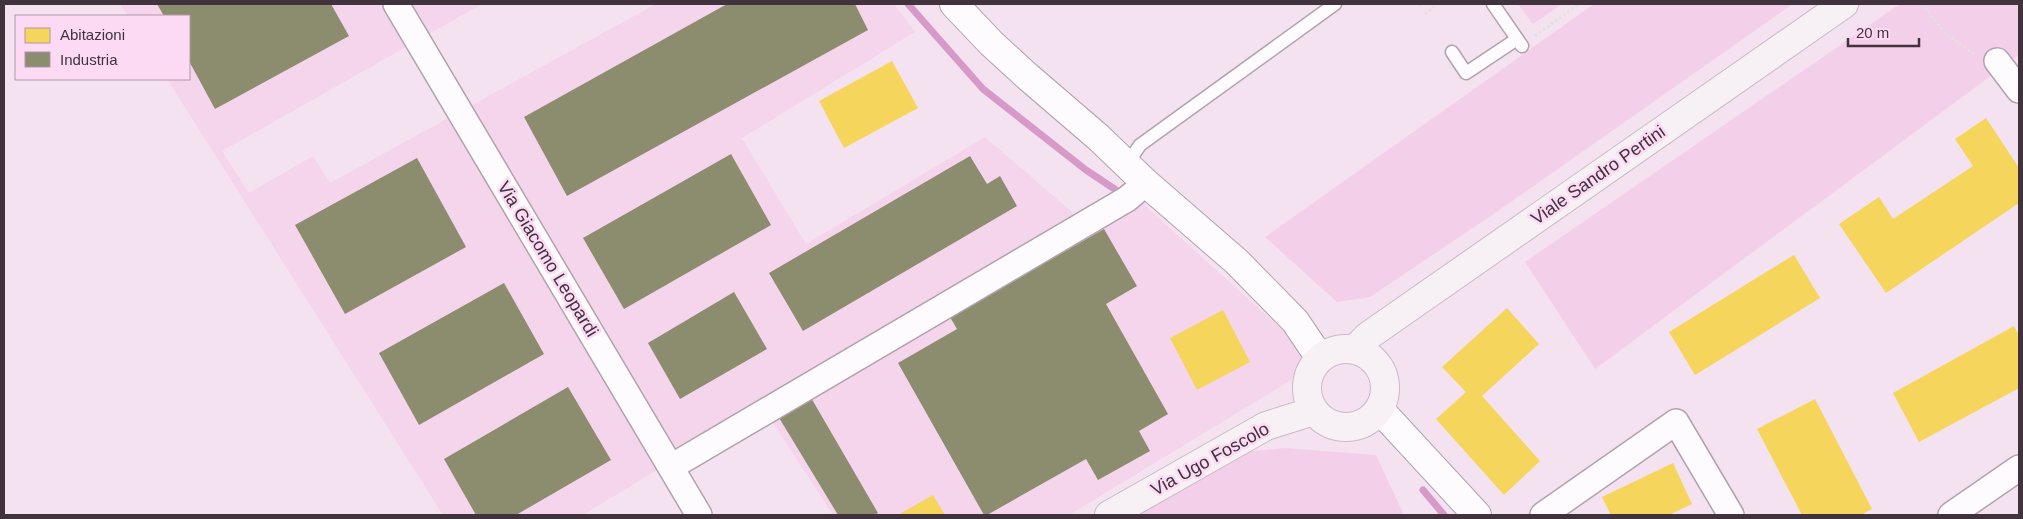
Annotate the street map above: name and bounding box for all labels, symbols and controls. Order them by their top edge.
legend [15,15,190,80]
scale bar [1848,15,1919,47]
text: 20 m [1856,24,1889,41]
text: Abitazioni [60,26,125,43]
text: Industria [60,51,118,68]
street label: Viale Sandro Pertini [1527,121,1669,229]
street label: Via Giacomo Leopardi [494,178,602,340]
street label: Via Ugo Foscolo [1148,418,1272,500]

